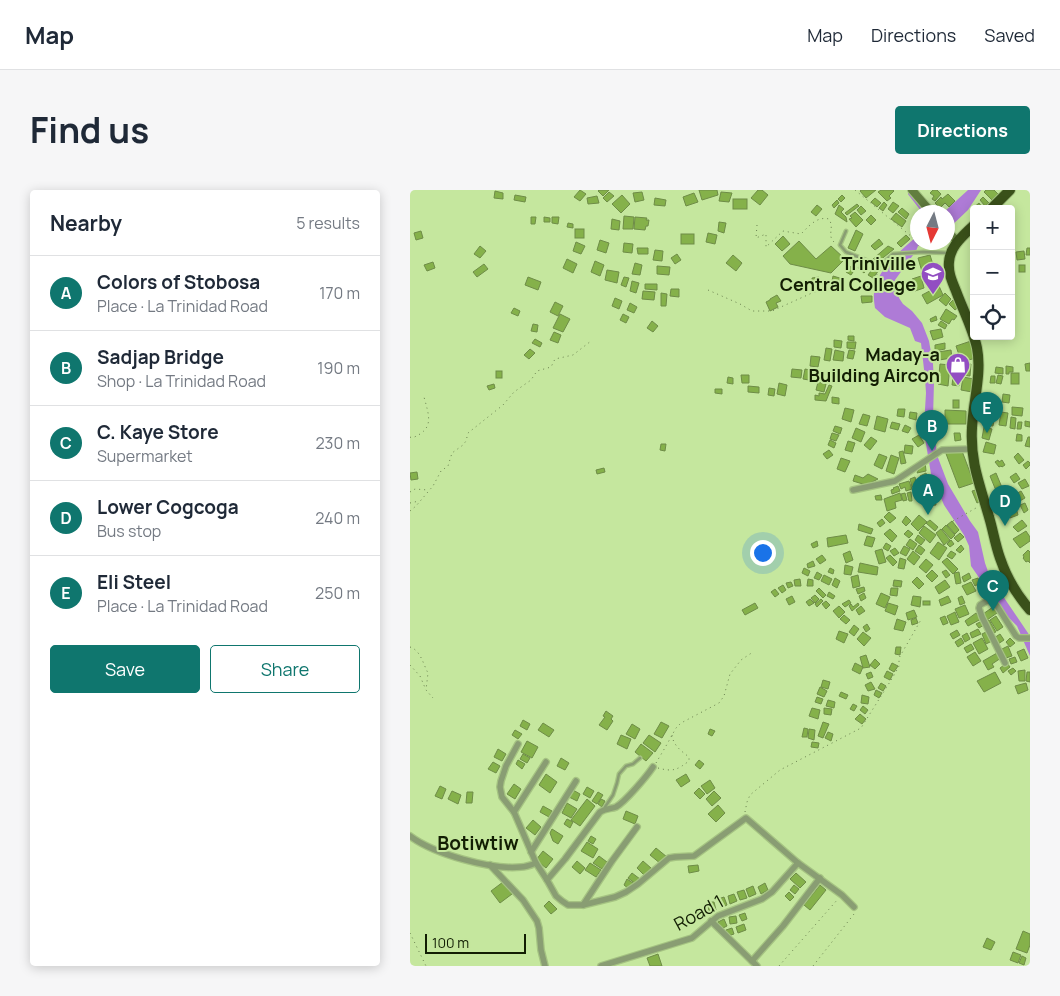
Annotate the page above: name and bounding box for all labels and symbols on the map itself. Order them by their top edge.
north arrow [910,205,955,250]
place label: Triniville Central College [780,251,916,296]
school or university icon: Triniville Central College [920,261,946,295]
place label: Maday-a Building Aircon [809,342,940,387]
shop icon: Maday-a Building Aircon [945,352,971,386]
pin: E [971,392,1003,433]
pin: B [916,410,948,451]
pin: A [912,474,944,515]
pin: D [989,485,1021,526]
your location [750,540,776,566]
pin: C [977,570,1009,611]
district label: Botiwtiw [437,830,519,856]
street label: Road 1 [669,889,728,936]
scale bar [425,931,526,954]

